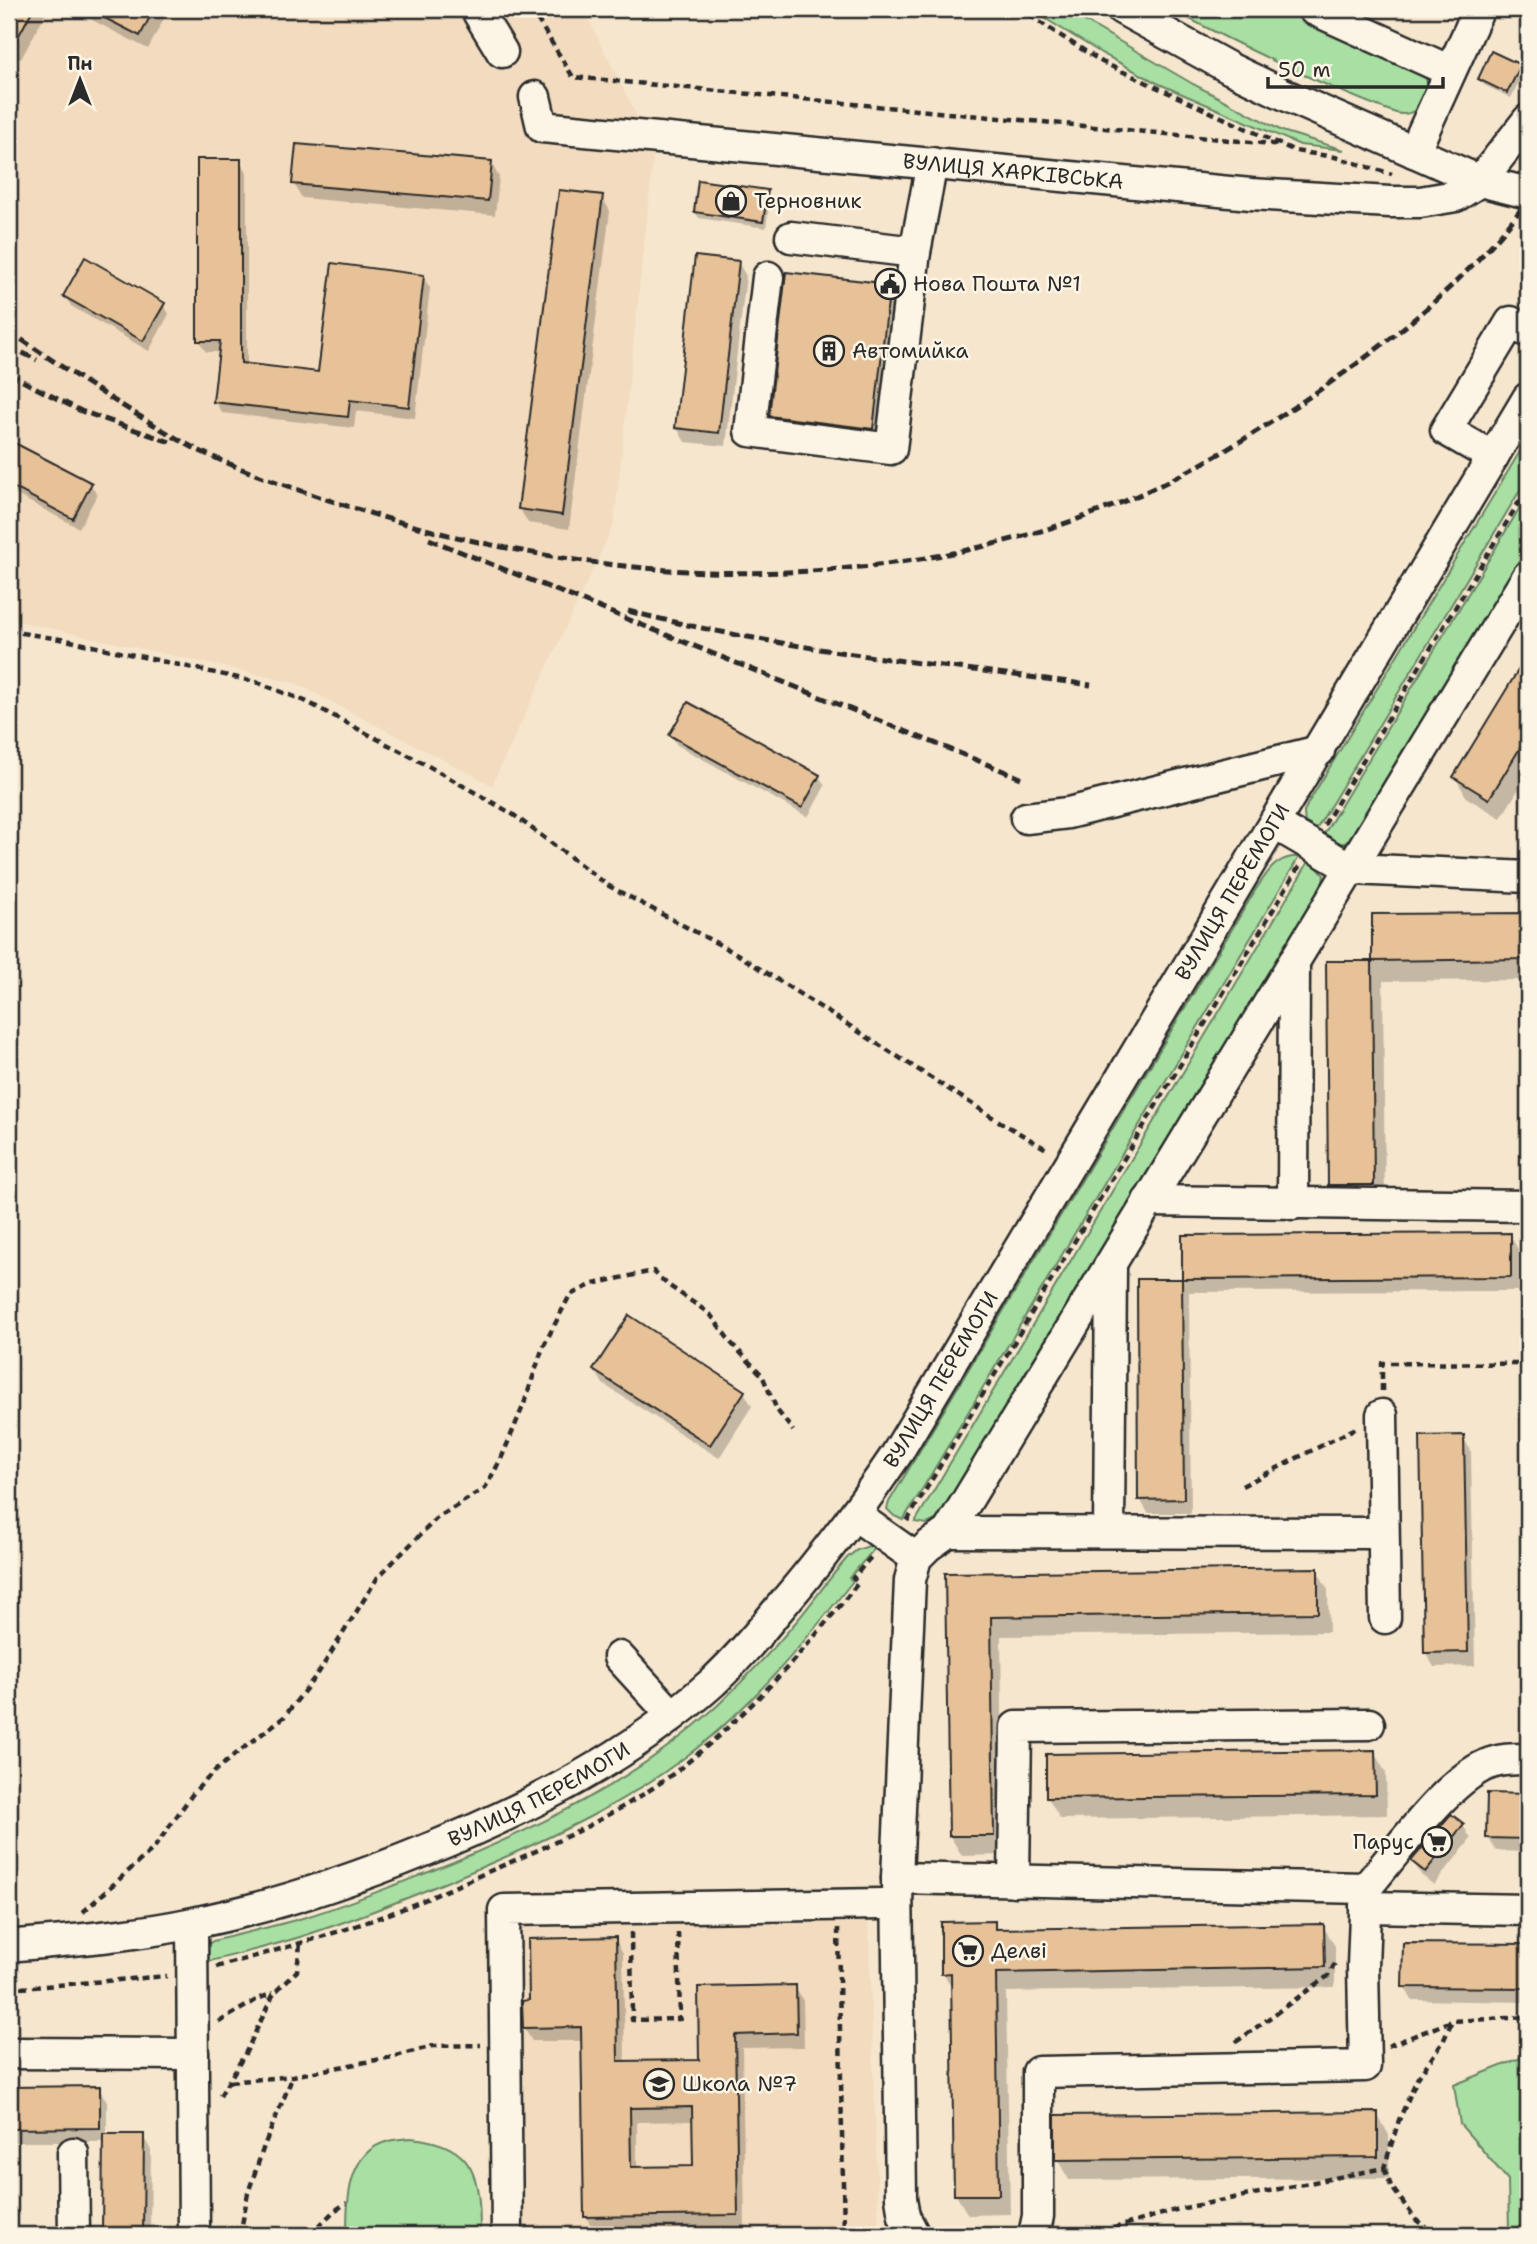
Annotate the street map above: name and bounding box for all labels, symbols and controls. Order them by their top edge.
north arrow [46,46,116,116]
scale bar [1268,46,1442,90]
text: Пн [67,51,93,76]
text: 50 m [1278,56,1331,84]
street label: ВУЛИЦЯ ХАРКІВСЬКА [902,147,1125,196]
shop icon: Терновник [714,184,748,218]
place label: Терновник [754,187,862,215]
public building icon: Нова Пошта №1 [873,267,907,301]
place label: Нова Пошта №1 [913,270,1081,298]
building icon: Автомийка [812,334,846,368]
place label: Автомийка [852,337,969,365]
street label: ВУЛИЦЯ ПЕРЕМОГИ [1169,798,1296,986]
street label: ВУЛИЦЯ ПЕРЕМОГИ [877,1286,1005,1474]
street label: ВУЛИЦЯ ПЕРЕМОГИ [444,1736,635,1853]
supermarket icon: Парус [1420,1825,1454,1859]
place label: Парус [1353,1828,1414,1856]
supermarket icon: Делві [951,1934,985,1968]
place label: Делві [991,1937,1047,1965]
school or university icon: Школа №7 [642,2067,676,2101]
place label: Школа №7 [682,2070,797,2098]

